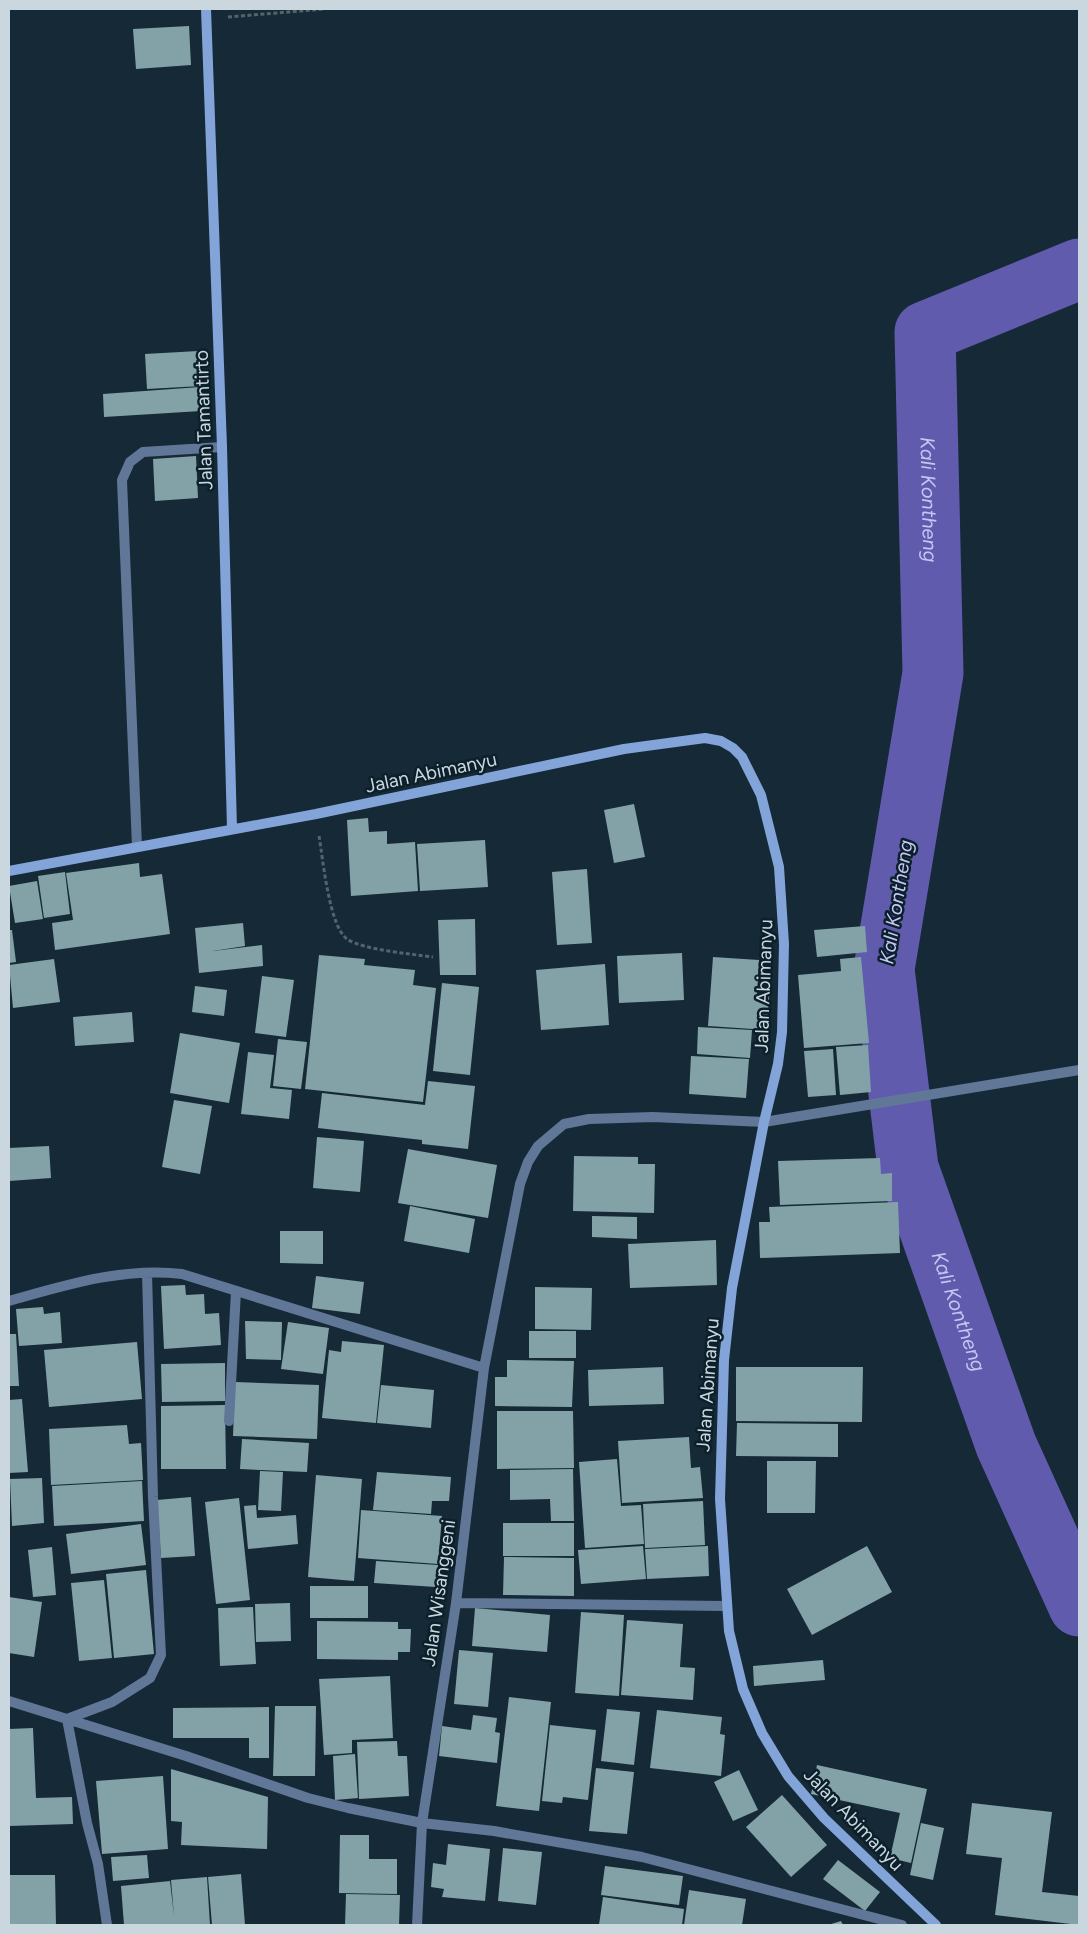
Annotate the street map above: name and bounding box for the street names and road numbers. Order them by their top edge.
street label: Jalan Tamantirto [190,349,217,490]
street label: Jalan Abimanyu [363,747,499,798]
street label: Jalan Abimanyu [750,919,777,1053]
street label: Jalan Abimanyu [691,1317,724,1453]
street label: Jalan Wisanggeni [417,1518,460,1668]
street label: Jalan Abimanyu [799,1763,908,1876]

